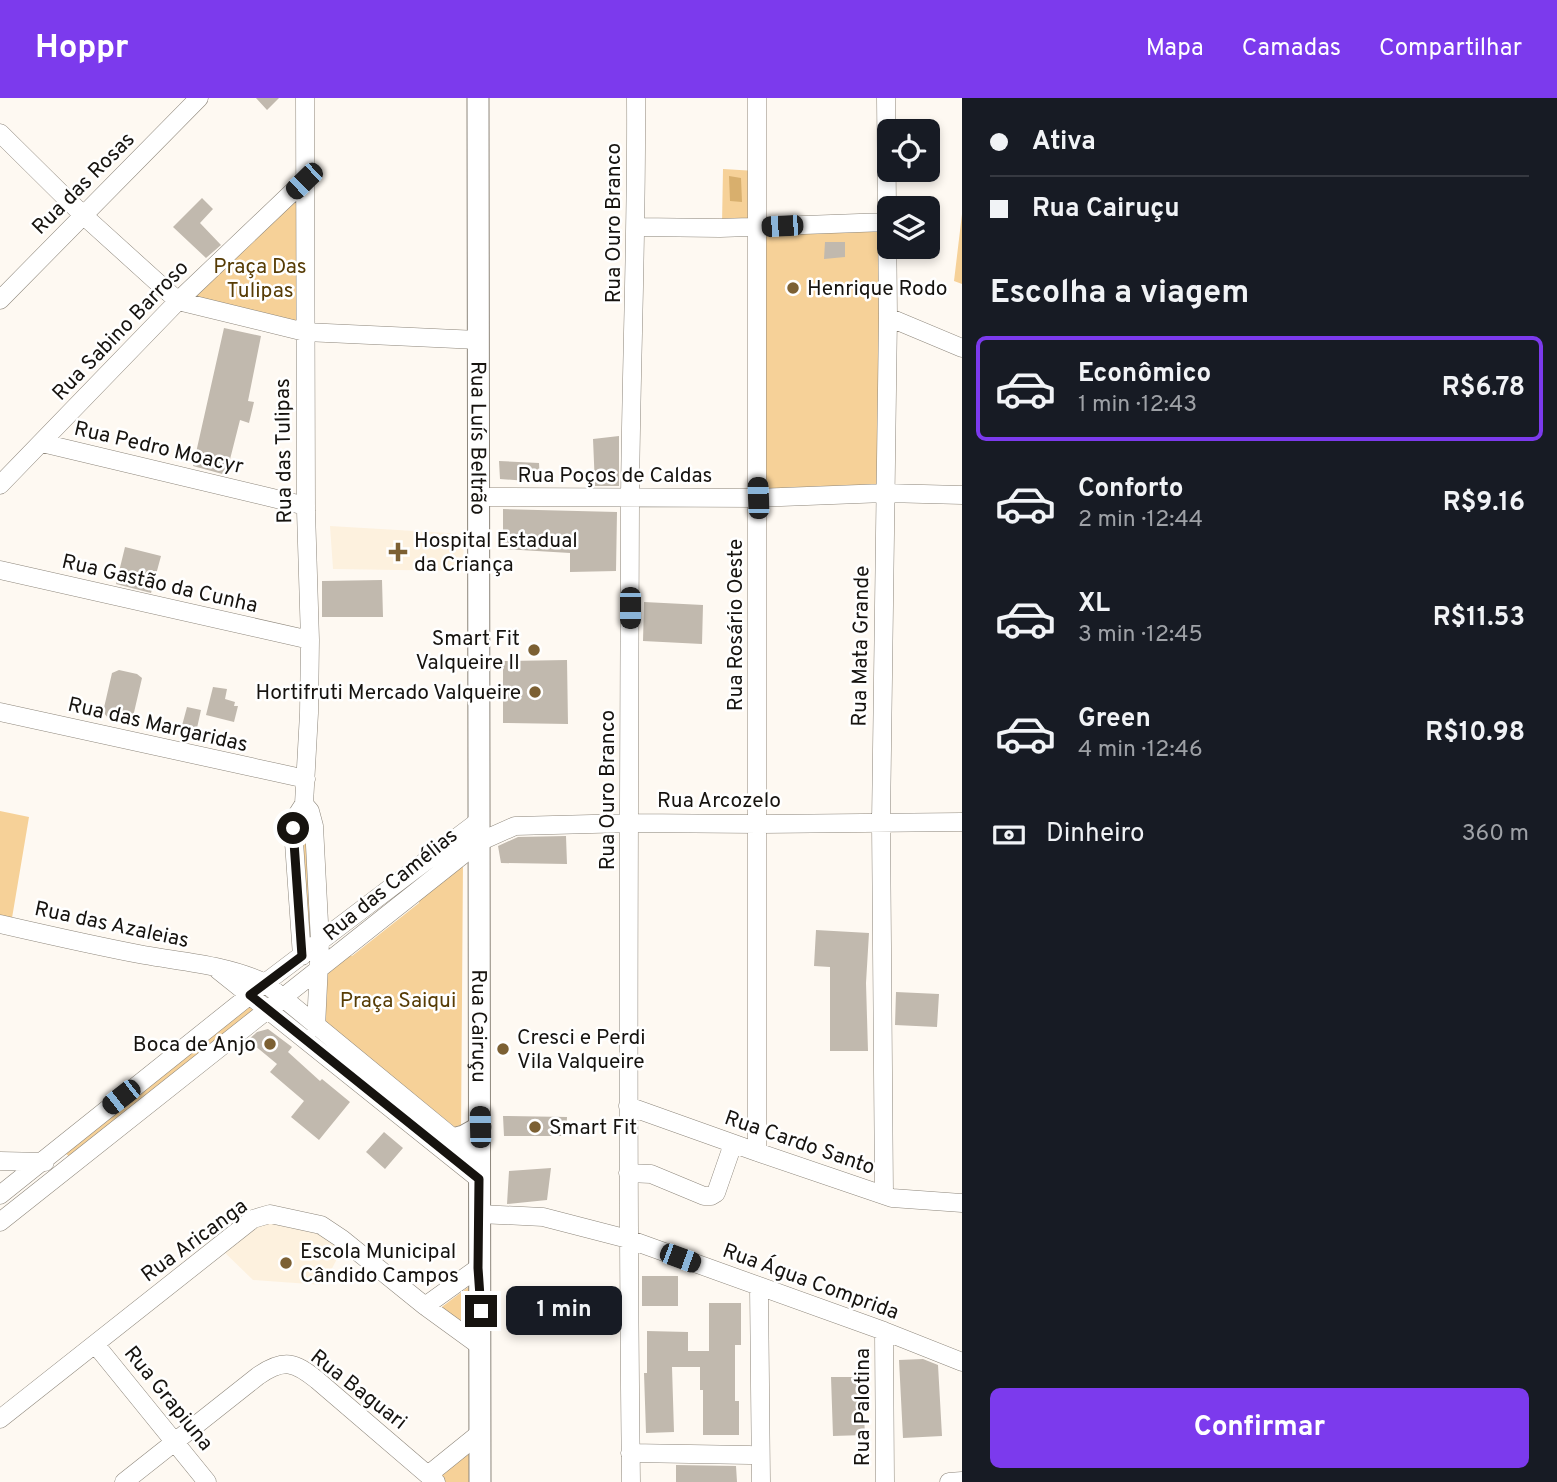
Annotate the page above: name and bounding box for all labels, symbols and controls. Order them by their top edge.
text: Hoppr [35,28,128,70]
text: Mapa [1146,34,1204,64]
text: Camadas [1242,34,1341,64]
text: Compartilhar [1379,34,1522,64]
map controls [877,119,940,259]
button: locate [877,119,940,182]
text: Ativa [1032,126,1096,159]
street label: Rua das Rosas [27,127,141,241]
street label: Rua Ouro Branco [601,143,628,303]
car [282,159,327,203]
text: Rua Cairuçu [1032,193,1180,226]
button: layers [877,196,940,259]
car [761,214,804,238]
park label: Praça Das Tulipas [213,254,307,305]
street label: Rua Sabino Barroso [47,255,195,407]
text: Escolha a viagem [990,274,1249,314]
place label: Henrique Rodo [807,276,948,303]
marker: Henrique Rodo [785,280,801,296]
icon: car [994,357,1057,420]
text: Econômico [1078,358,1211,391]
street label: Rua Luís Beltrão [463,361,491,515]
text: R$6.78 [1442,372,1525,405]
street label: Rua das Tulipas [270,378,299,524]
text: 1 min · 12:43 [1078,391,1197,420]
street label: Rua Pedro Moacyr [71,416,246,481]
street label: Rua Poços de Caldas [518,463,712,490]
icon: car [994,472,1057,535]
text: Conforto [1078,473,1184,506]
car [747,477,770,519]
text: R$9.16 [1443,487,1525,520]
text: 2 min · 12:44 [1078,506,1203,535]
place label: Hospital Estadual da Criança [414,528,578,579]
street label: Rua Rosário Oeste [723,539,750,711]
marker: Hospital Estadual da Criança [388,542,408,562]
street label: Rua Gastão da Cunha [59,549,260,620]
street label: Rua Mata Grande [847,565,876,727]
car [620,587,641,629]
icon: car [994,587,1057,650]
text: XL [1078,588,1110,621]
text: R$11.53 [1433,602,1525,635]
text: 3 min · 12:45 [1078,621,1203,650]
place label: Smart Fit Valqueire II [415,626,520,677]
marker: Smart Fit Valqueire II [526,642,542,658]
place label: Hortifruti Mercado Valqueire [256,680,521,707]
marker: Hortifruti Mercado Valqueire [527,684,543,700]
street label: Rua das Margaridas [65,692,250,759]
icon: car [994,702,1057,765]
text: Green [1078,703,1151,736]
street label: Rua Ouro Branco [595,710,622,870]
text: R$10.98 [1425,717,1525,750]
text: 4 min · 12:46 [1078,736,1203,765]
street label: Rua Arcozelo [657,788,781,815]
route start [277,812,309,844]
icon: cash [990,816,1028,854]
text: Dinheiro [1046,818,1145,851]
text: 360 m [1462,820,1529,849]
street label: Rua das Camélias [318,823,464,948]
street label: Rua das Azaleias [32,896,191,955]
street label: Rua Cairuçu [464,969,491,1083]
park label: Praça Saiqui [340,988,456,1015]
place label: Cresci e Perdi Vila Valqueire [517,1025,646,1076]
place label: Boca de Anjo [133,1032,256,1059]
marker: Boca de Anjo [262,1036,278,1052]
marker: Cresci e Perdi Vila Valqueire [495,1041,511,1057]
car [98,1076,145,1118]
street label: Rua Cardo Santo [721,1105,878,1182]
car [470,1106,491,1148]
place label: Smart Fit [549,1115,637,1142]
marker: Smart Fit [527,1119,543,1135]
street label: Rua Aricanga [136,1194,253,1289]
street label: Rua Água Comprida [718,1237,903,1327]
place label: Escola Municipal Cândido Campos [300,1239,459,1290]
car [657,1241,704,1275]
marker: Escola Municipal Cândido Campos [278,1255,294,1271]
callout: 1 min [505,1286,621,1336]
route end [465,1295,497,1327]
text: 1 min [536,1296,592,1325]
street label: Rua Grapiuna [117,1341,218,1457]
street label: Rua Baguari [304,1344,412,1436]
street label: Rua Palotina [850,1348,877,1466]
button: Confirmar [990,1388,1529,1468]

